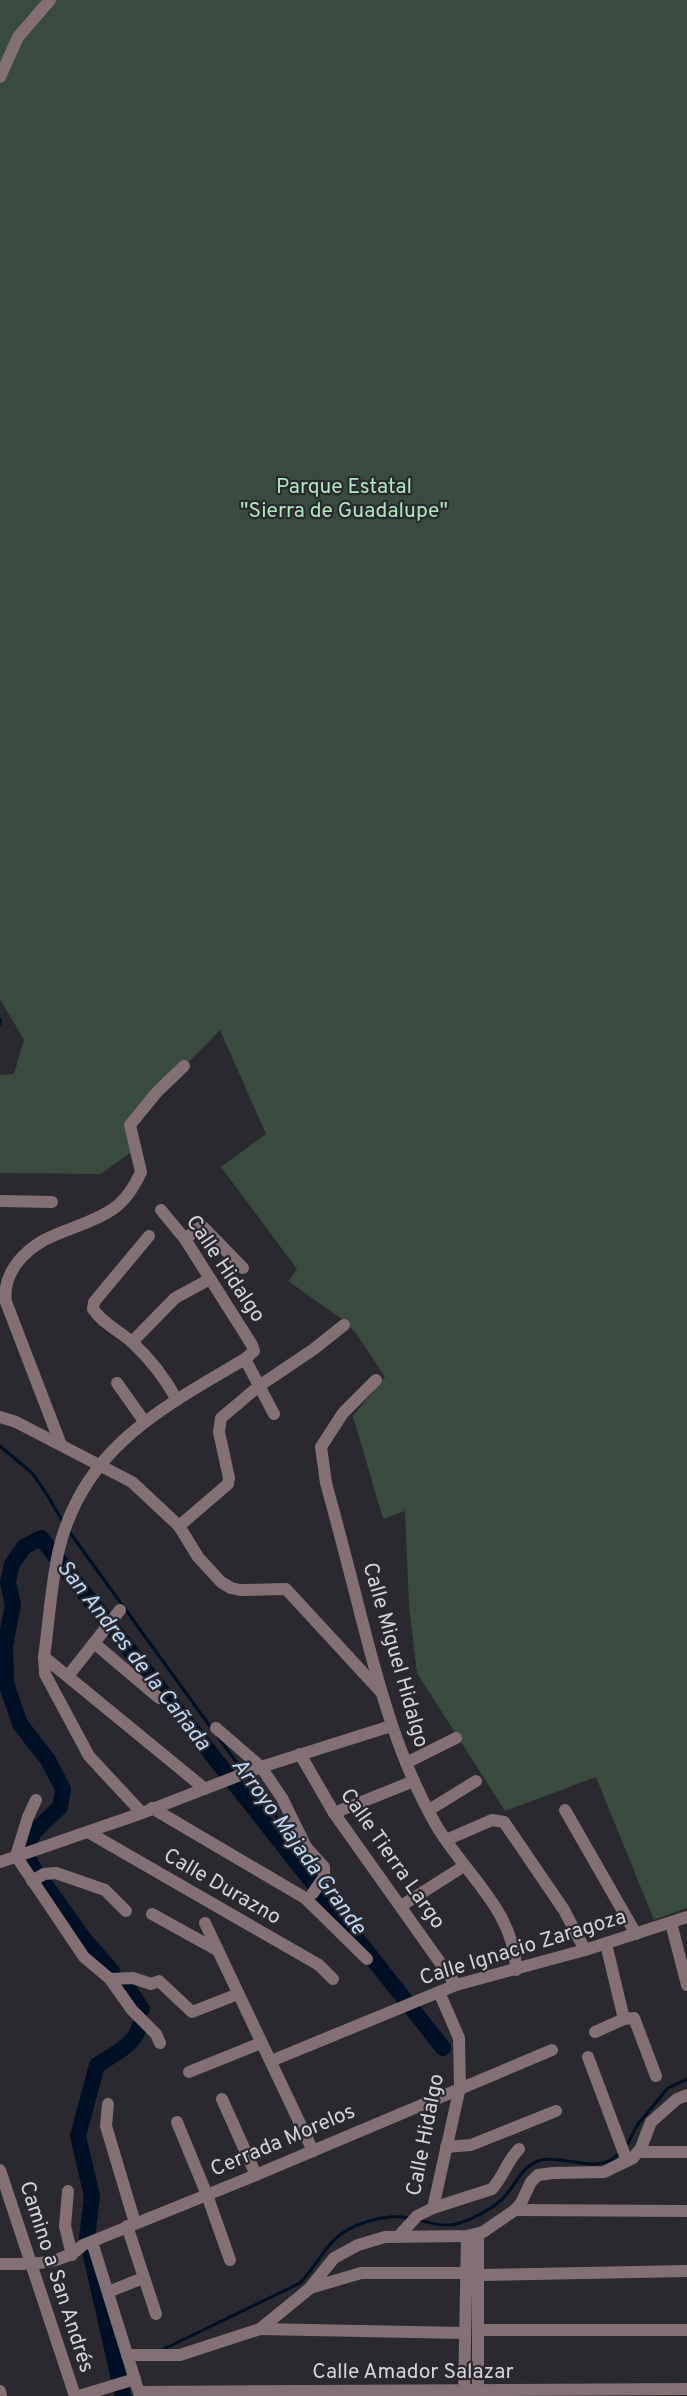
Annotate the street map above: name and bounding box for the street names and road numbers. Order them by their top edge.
street label: Calle Hidalgo [179,1210,271,1328]
street label: Calle Miguel Hidalgo [356,1559,434,1751]
street label: Calle Tierra Largo [333,1783,451,1935]
street label: Calle Durazno [158,1842,286,1932]
street label: Calle Ignacio Zaragoza [416,1904,630,1992]
street label: Calle Hidalgo [401,2072,451,2198]
street label: Cerrada Morelos [207,2098,359,2184]
street label: Camino a San Andrés [12,2178,100,2376]
street label: Calle Amador Salazar [312,2359,514,2386]

